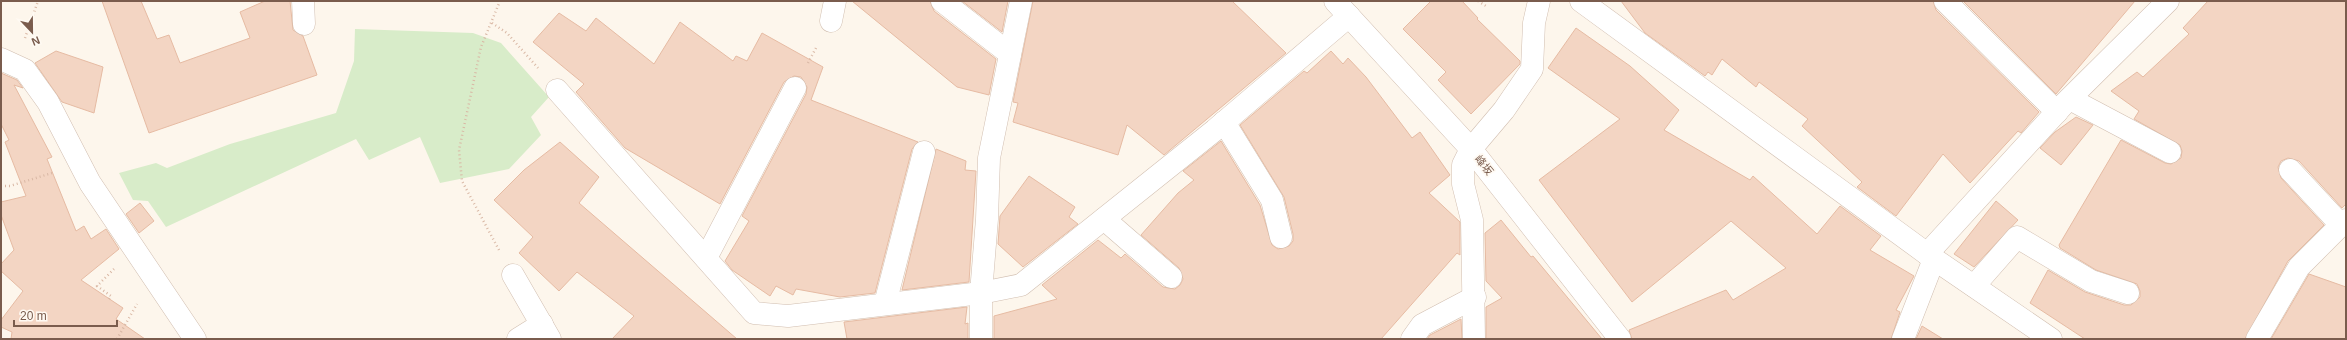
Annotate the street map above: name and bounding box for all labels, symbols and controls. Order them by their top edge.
north arrow [12,12,52,52]
text: N [30,34,42,48]
street label: 峰坂 [1472,153,1496,177]
scale bar [14,302,117,328]
text: 20 m [20,309,47,323]

